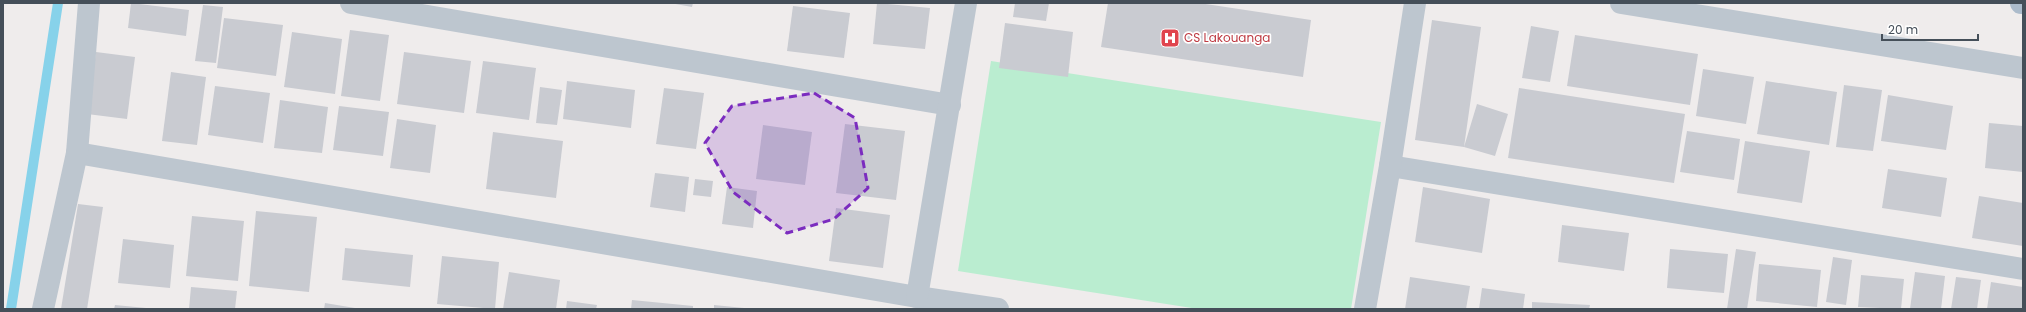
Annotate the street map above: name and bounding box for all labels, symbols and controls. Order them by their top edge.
scale bar [1882,16,1978,42]
text: 20 m [1888,21,1918,38]
hospital icon: CS Lakouanga [1159,27,1181,49]
place label: CS Lakouanga [1184,29,1270,46]

